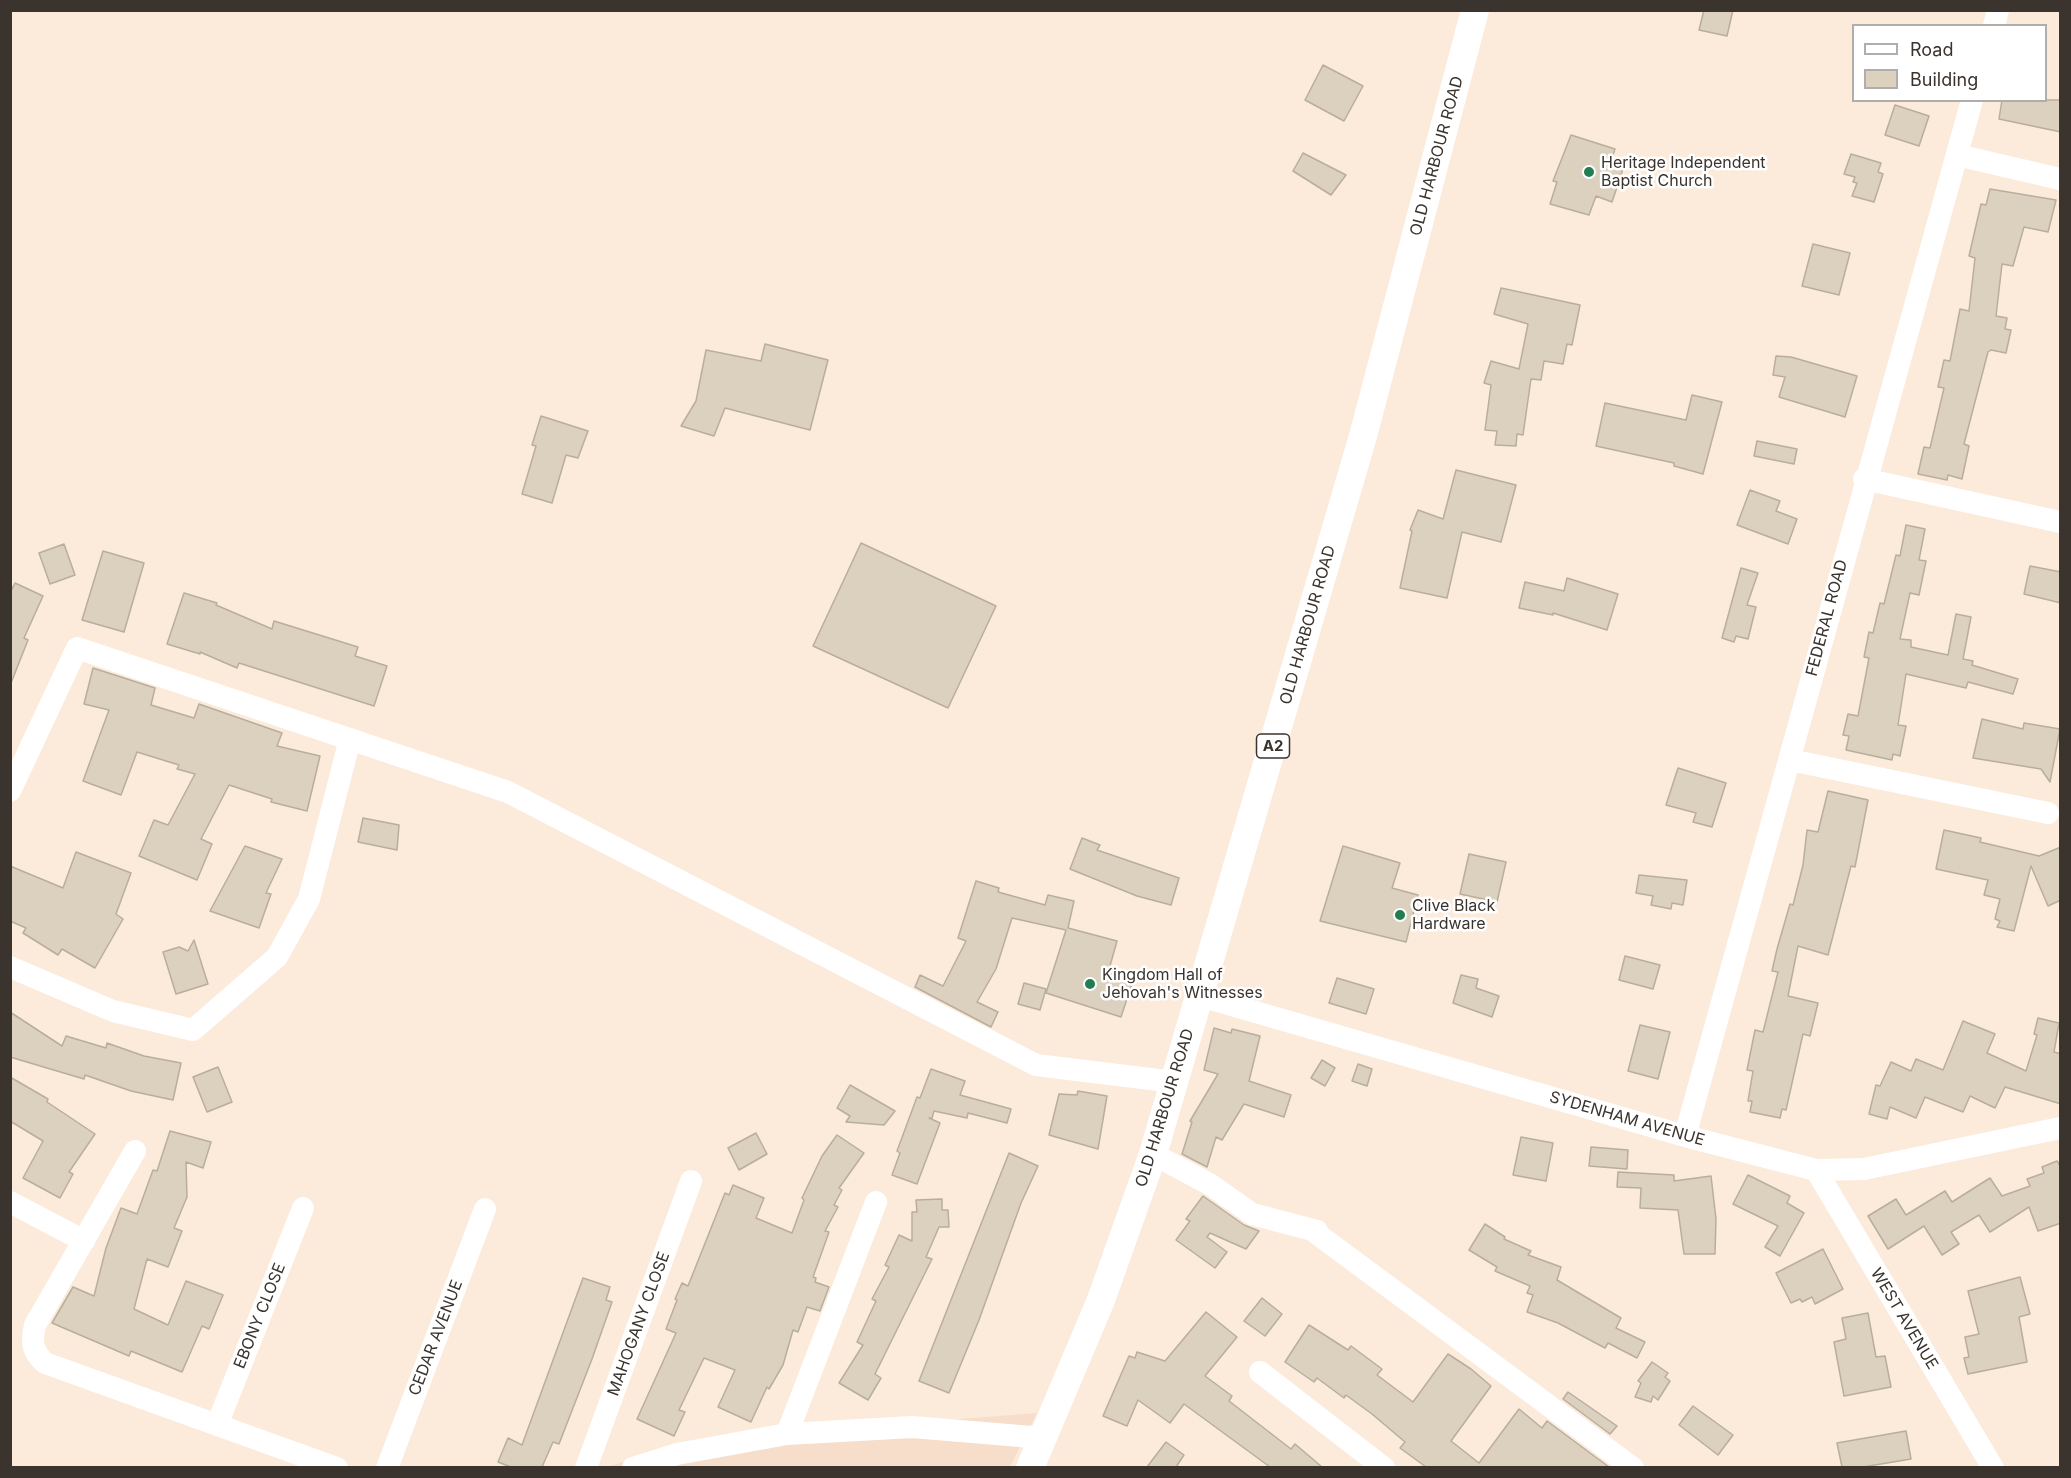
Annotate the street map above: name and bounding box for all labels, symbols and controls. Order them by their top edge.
legend [1852,24,2047,102]
text: Road [1910,39,1953,60]
text: Building [1910,69,1978,90]
street label: OLD HARBOUR ROAD [1406,74,1468,238]
place label: Heritage Independent Baptist Church [1601,153,1766,191]
marker: Heritage Independent Baptist Church [1582,165,1596,179]
street label: OLD HARBOUR ROAD [1276,543,1340,707]
street label: FEDERAL ROAD [1802,558,1852,678]
road number: A2 [1256,734,1290,758]
place label: Clive Black Hardware [1412,896,1495,934]
marker: Clive Black Hardware [1393,908,1407,922]
place label: Kingdom Hall of Jehovah's Witnesses [1102,965,1263,1003]
marker: Kingdom Hall of Jehovah's Witnesses [1083,977,1097,991]
street label: OLD HARBOUR ROAD [1132,1027,1198,1189]
street label: SYDENHAM AVENUE [1547,1088,1707,1150]
street label: MAHOGANY CLOSE [604,1249,674,1399]
street label: EBONY CLOSE [230,1260,290,1372]
street label: WEST AVENUE [1866,1265,1942,1373]
street label: CEDAR AVENUE [405,1277,467,1399]

